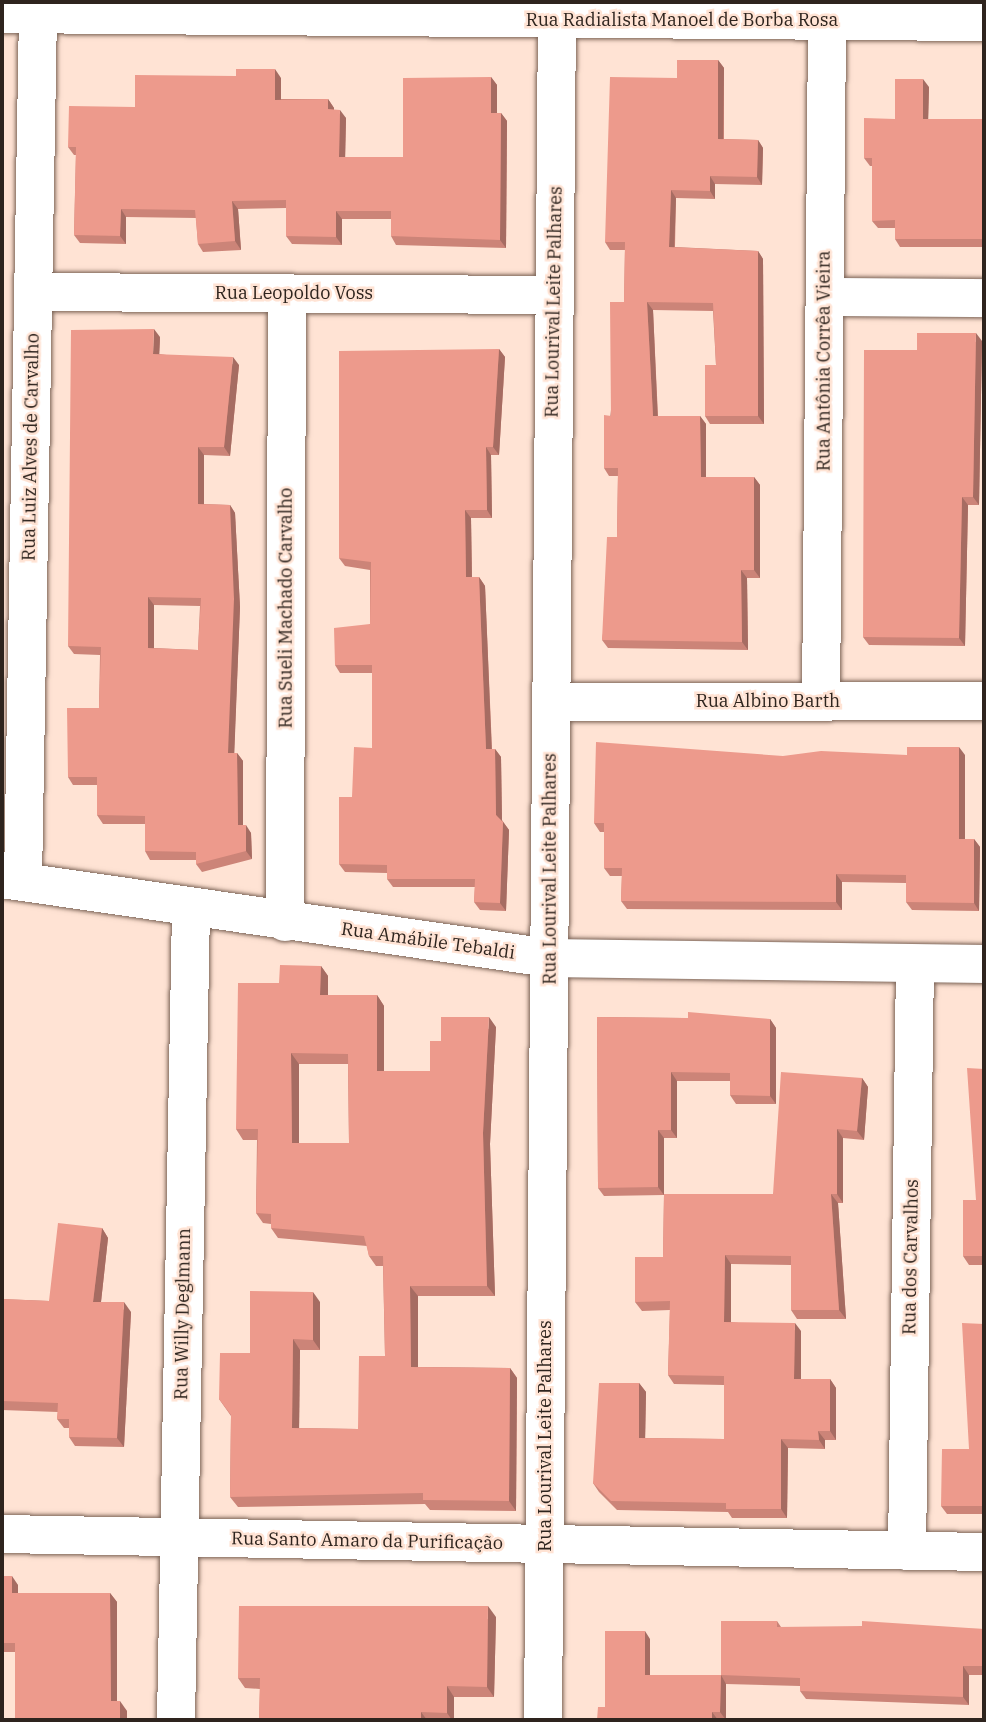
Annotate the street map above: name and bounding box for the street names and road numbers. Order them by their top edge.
street label: Rua Radialista Manoel de Borba Rosa [526,9,838,31]
street label: Rua Lourival Leite Palhares [541,186,567,418]
street label: Rua Antônia Corrêa Vieira [813,251,835,471]
street label: Rua Leopoldo Voss [215,282,373,304]
street label: Rua Luiz Alves de Carvalho [18,333,44,561]
street label: Rua Sueli Machado Carvalho [275,488,297,728]
street label: Rua Albino Barth [696,690,840,712]
street label: Rua Lourival Leite Palhares [539,753,561,985]
street label: Rua Amábile Tebaldi [340,918,516,964]
street label: Rua dos Carvalhos [899,1179,923,1335]
street label: Rua Willy Deglmann [171,1228,195,1400]
street label: Rua Lourival Leite Palhares [534,1320,556,1552]
street label: Rua Santo Amaro da Purificação [231,1528,503,1554]

